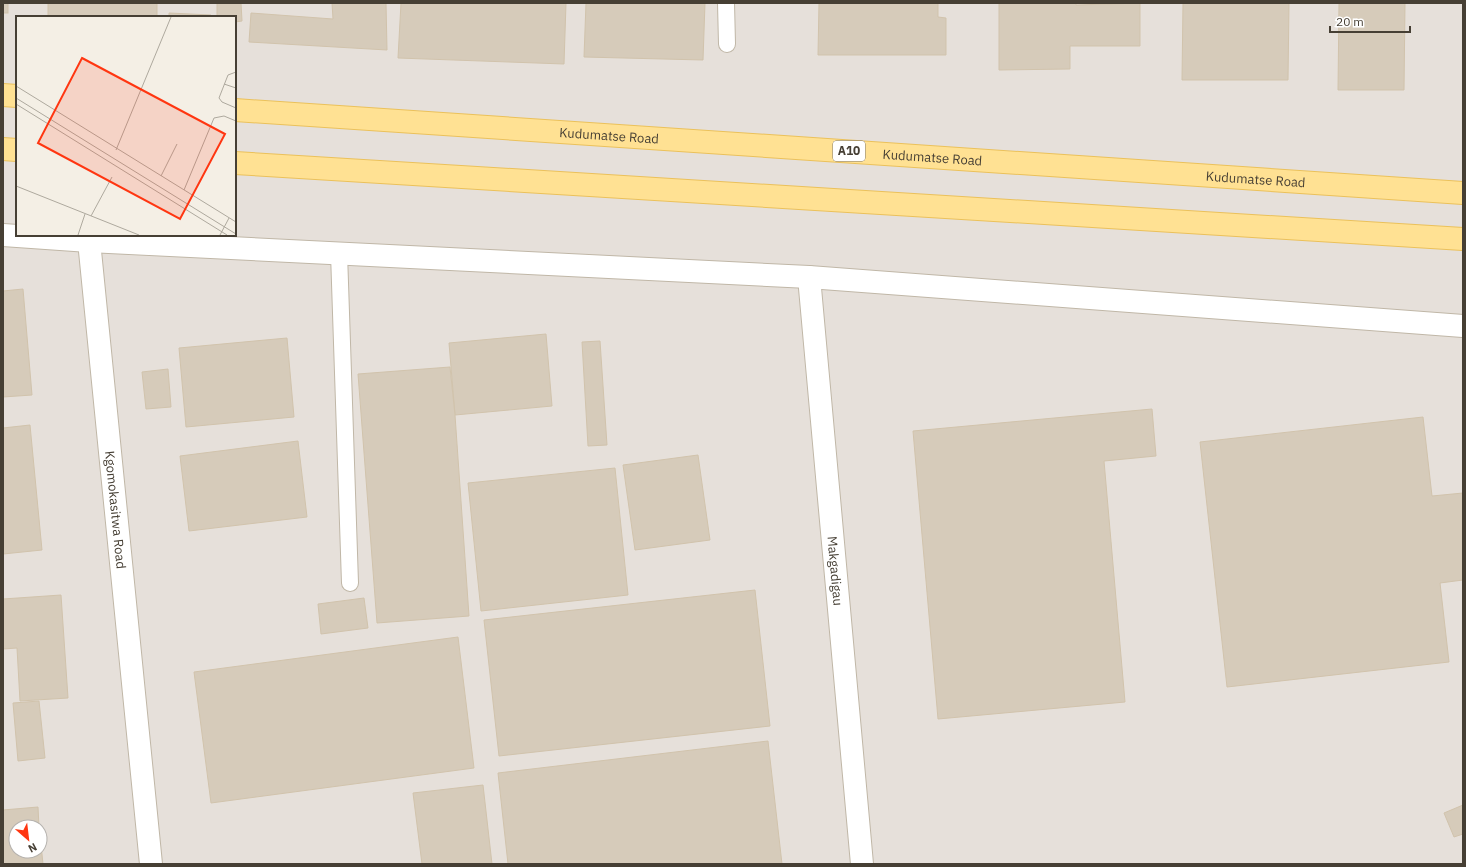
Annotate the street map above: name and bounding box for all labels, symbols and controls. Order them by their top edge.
scale bar [1330,8,1410,34]
text: 20 m [1336,14,1364,29]
inset map [16,16,236,236]
street label: Kudumatse Road [559,124,659,148]
road number: A10 [833,141,865,161]
street label: Kudumatse Road [882,146,983,169]
street label: Kudumatse Road [1205,168,1306,191]
street label: Kgomokasitwa Road [101,450,130,570]
street label: Makgadigau [823,535,847,606]
north arrow [8,819,48,859]
text: N [26,840,39,856]

